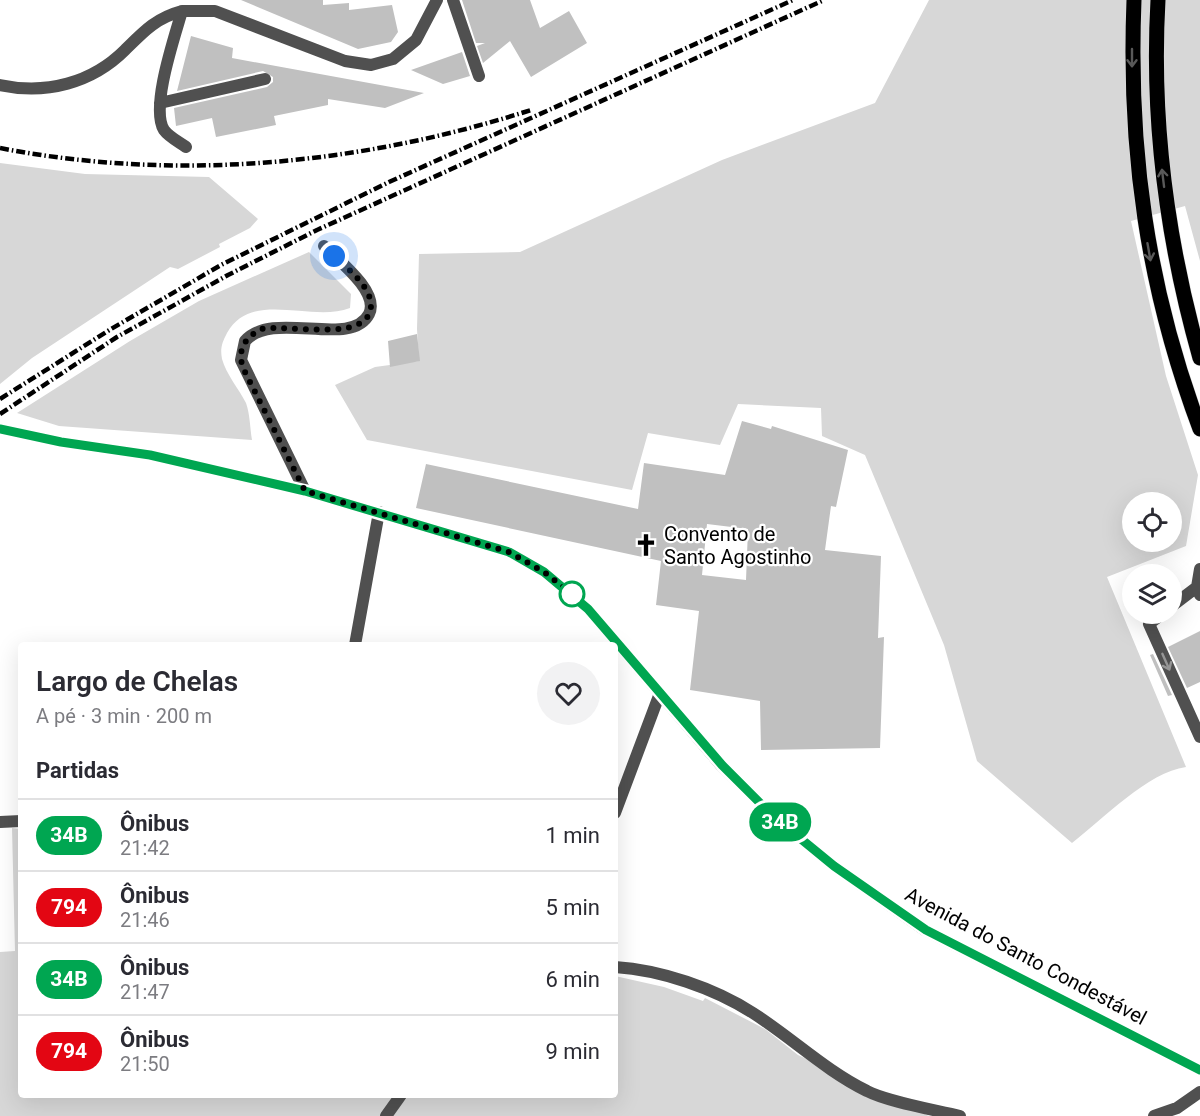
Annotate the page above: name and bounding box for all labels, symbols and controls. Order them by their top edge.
one-way arrow [1126,48,1138,68]
one-way arrow [1157,168,1168,188]
your location [319,241,349,271]
one-way arrow [1144,242,1155,262]
map controls [1122,492,1182,624]
button: locate [1122,492,1182,552]
place label: Convento de Santo Agostinho [664,522,811,569]
church icon: Convento de Santo Agostinho [633,532,659,558]
button: layers [1122,564,1182,624]
unlabelled marker [559,581,585,607]
one-way arrow [1161,652,1172,670]
button: heart [537,662,600,725]
text: Largo de Chelas [36,665,238,698]
text: A pé · 3 min · 200 m [36,704,212,728]
text: Partidas [36,758,119,783]
line badge: 34B [746,802,814,842]
text: 34B [761,810,799,834]
text: Ônibus [120,811,189,836]
text: 34B [50,823,88,847]
text: 1 min [545,823,600,848]
text: 21:42 [120,836,170,860]
street label: Avenida do Santo Condestável [901,882,1151,1030]
text: Ônibus [120,883,189,908]
text: 794 [51,895,87,919]
text: 5 min [545,895,600,920]
text: 21:46 [120,908,170,932]
text: Ônibus [120,955,189,980]
text: 34B [50,967,88,991]
text: 6 min [545,967,600,992]
text: 21:47 [120,980,170,1004]
text: Ônibus [120,1027,189,1052]
text: 794 [51,1039,87,1063]
text: 9 min [545,1039,600,1064]
text: 21:50 [120,1052,170,1076]

